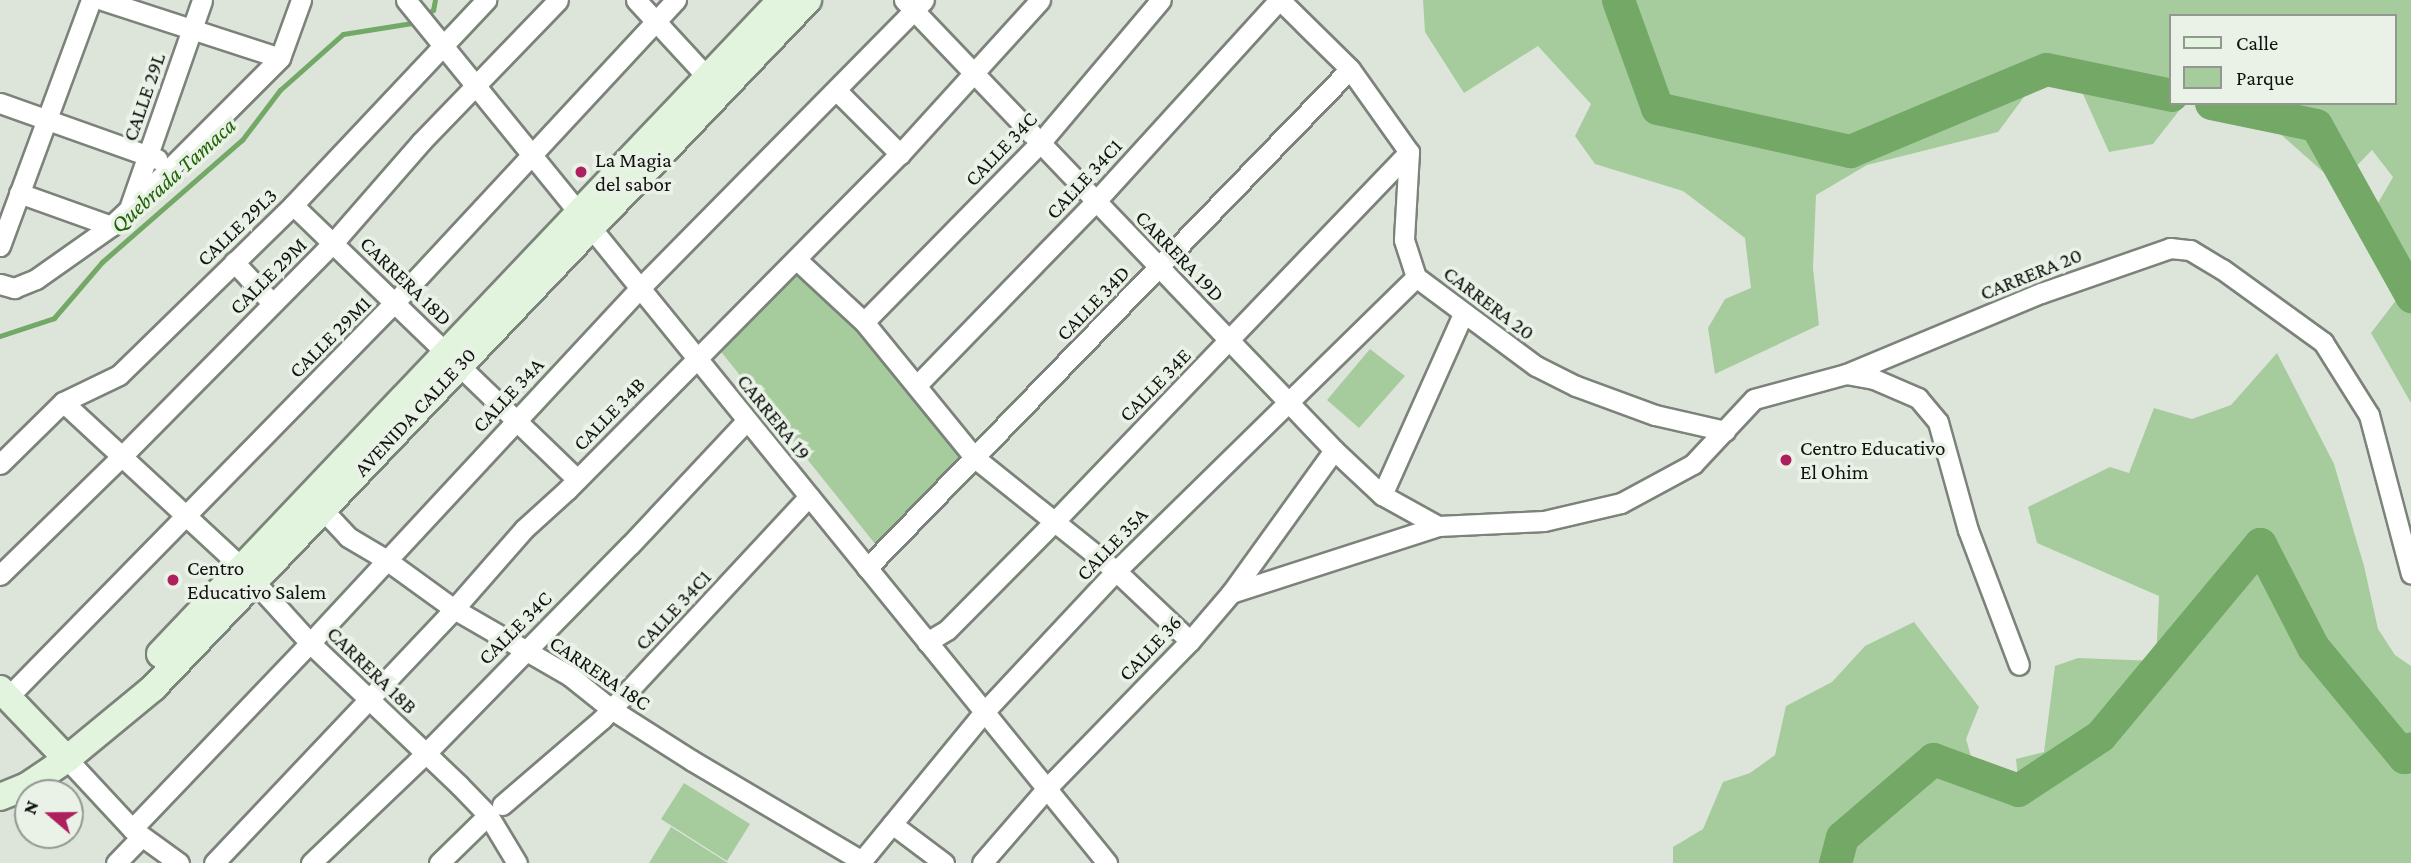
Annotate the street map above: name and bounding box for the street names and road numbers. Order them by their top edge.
street label: CALLE 29L [117,50,171,144]
street label: CALLE 34C [959,107,1043,191]
street label: CALLE 34C1 [1041,134,1127,224]
street label: CALLE 29L3 [192,183,282,271]
street label: CARRERA 19D [1130,205,1230,307]
street label: CARRERA 18D [355,231,457,331]
street label: CALLE 29M [224,232,312,320]
street label: CARRERA 20 [1976,242,2086,306]
street label: CALLE 34D [1051,260,1135,346]
street label: CARRERA 20 [1438,261,1540,345]
street label: CALLE 29M1 [284,291,376,383]
street label: AVENIDA CALLE 30 [349,342,481,482]
street label: CALLE 34E [1114,343,1196,427]
street label: CALLE 34A [467,352,549,438]
street label: CARRERA 19 [732,369,816,465]
street label: CALLE 34B [568,372,650,456]
street label: CALLE 35A [1071,502,1153,586]
street label: CALLE 34C1 [630,565,716,655]
street label: CALLE 34C [473,586,557,670]
street label: CALLE 36 [1113,610,1187,686]
street label: CARRERA 18B [322,621,422,719]
street label: CARRERA 18C [545,630,655,716]

